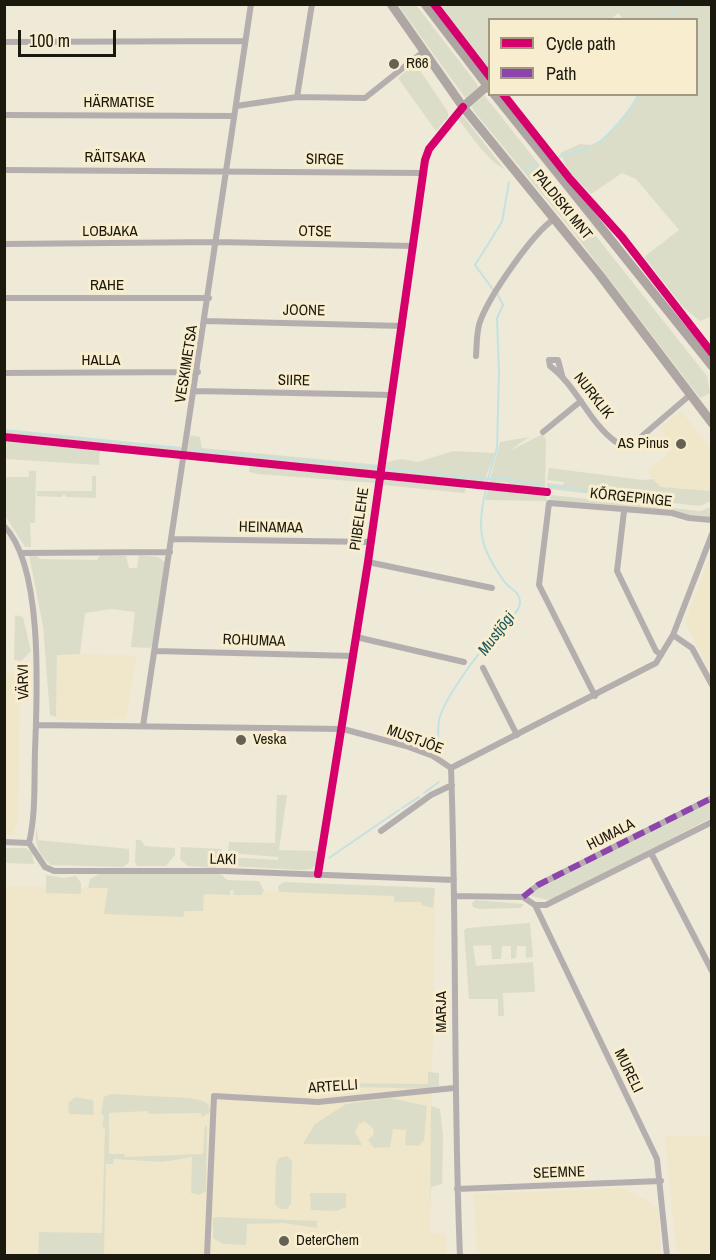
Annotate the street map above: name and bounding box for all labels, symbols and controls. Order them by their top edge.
scale bar [21,18,118,56]
legend [488,18,698,96]
text: 100 m [29,28,70,53]
text: Cycle path [546,31,616,56]
place label: R66 [406,55,429,73]
marker: R66 [387,57,401,71]
text: Path [546,61,576,86]
street label: HÄRMATISE [84,94,154,112]
street label: RÄITSAKA [85,149,145,167]
street label: SIRGE [306,151,344,169]
street label: PALDISKI MNT [528,166,596,244]
street label: LOBJAKA [82,223,138,241]
street label: OTSE [298,223,332,241]
street label: RAHE [90,277,124,295]
street label: JOONE [283,302,325,320]
street label: VESKIMETSA [172,324,202,404]
street label: HALLA [82,352,120,370]
street label: NURKLIK [569,369,617,423]
street label: SIIRE [278,372,310,390]
place label: AS Pinus [618,435,669,453]
marker: AS Pinus [674,437,688,451]
street label: KÕRGEPINGE [589,485,673,511]
street label: PIIBELEHE [347,486,373,552]
street label: HEINAMAA [239,518,303,538]
water label: Mustjõgi [474,608,520,660]
street label: ROHUMAA [222,631,286,651]
street label: VÄRVI [15,664,33,700]
street label: MUSTJÕE [384,721,446,759]
place label: Veska [253,731,287,749]
marker: Veska [234,733,248,747]
street label: HUMALA [584,815,638,855]
street label: LAKI [210,851,236,869]
street label: MARJA [433,991,451,1033]
street label: MURELI [610,1046,646,1096]
street label: ARTELLI [308,1076,358,1098]
street label: SEEMNE [533,1163,585,1183]
place label: DeterChem [296,1232,359,1250]
marker: DeterChem [277,1234,291,1248]

